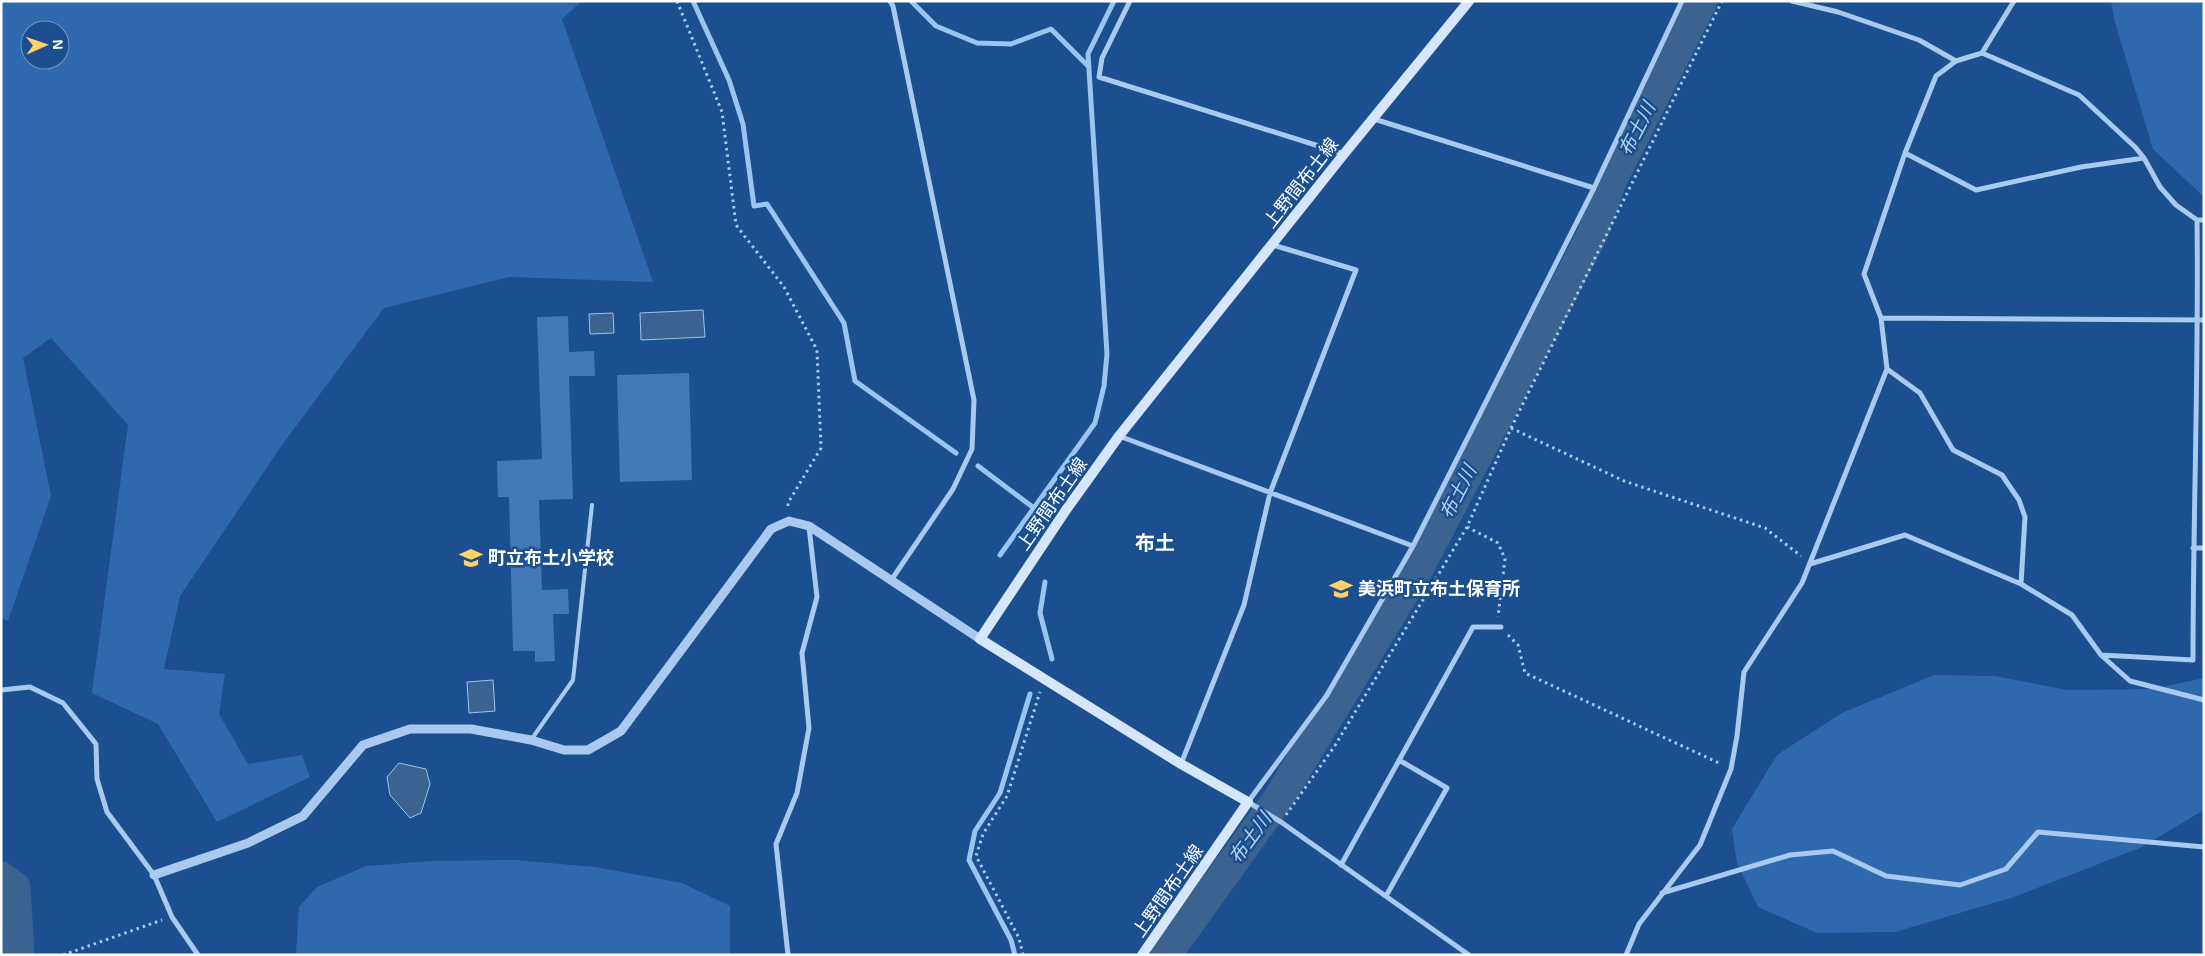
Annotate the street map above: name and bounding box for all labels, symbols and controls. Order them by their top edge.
north arrow [20,20,70,70]
text: N [50,39,66,50]
water label: 布土川 [1615,97,1660,159]
street label: 上野間布土線 [1260,134,1342,232]
street label: 上野間布土線 [1013,454,1091,554]
water label: 布土川 [1436,460,1481,522]
district label: 布土 [1135,532,1175,554]
school or university icon: 町立布土小学校 [458,545,484,571]
place label: 町立布土小学校 [488,548,614,568]
school or university icon: 美浜町立布土保育所 [1328,576,1354,602]
place label: 美浜町立布土保育所 [1358,579,1520,599]
water label: 布土川 [1225,807,1276,867]
street label: 上野間布土線 [1129,841,1207,941]

